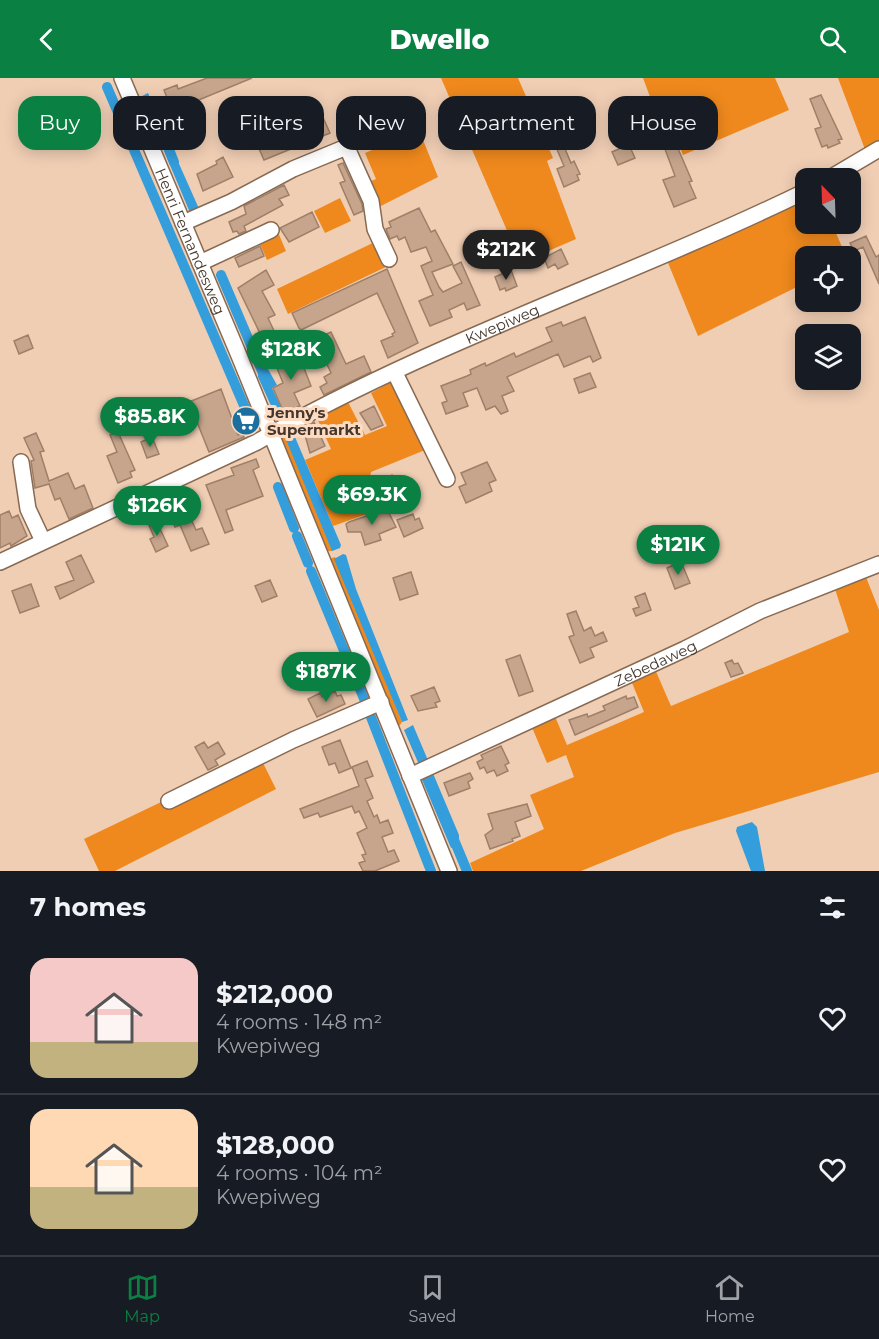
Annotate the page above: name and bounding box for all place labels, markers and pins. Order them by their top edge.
pin: $212K [464,230,548,281]
pin: $128K [249,330,333,381]
pin: $85.8K [101,397,199,448]
place label: Jenny's Supermarkt [266,403,361,439]
supermarket icon: Jenny's Supermarkt [230,405,262,437]
pin: $69.3K [323,475,421,526]
pin: $126K [115,486,199,537]
pin: $121K [636,525,720,576]
pin: $187K [284,652,368,703]

